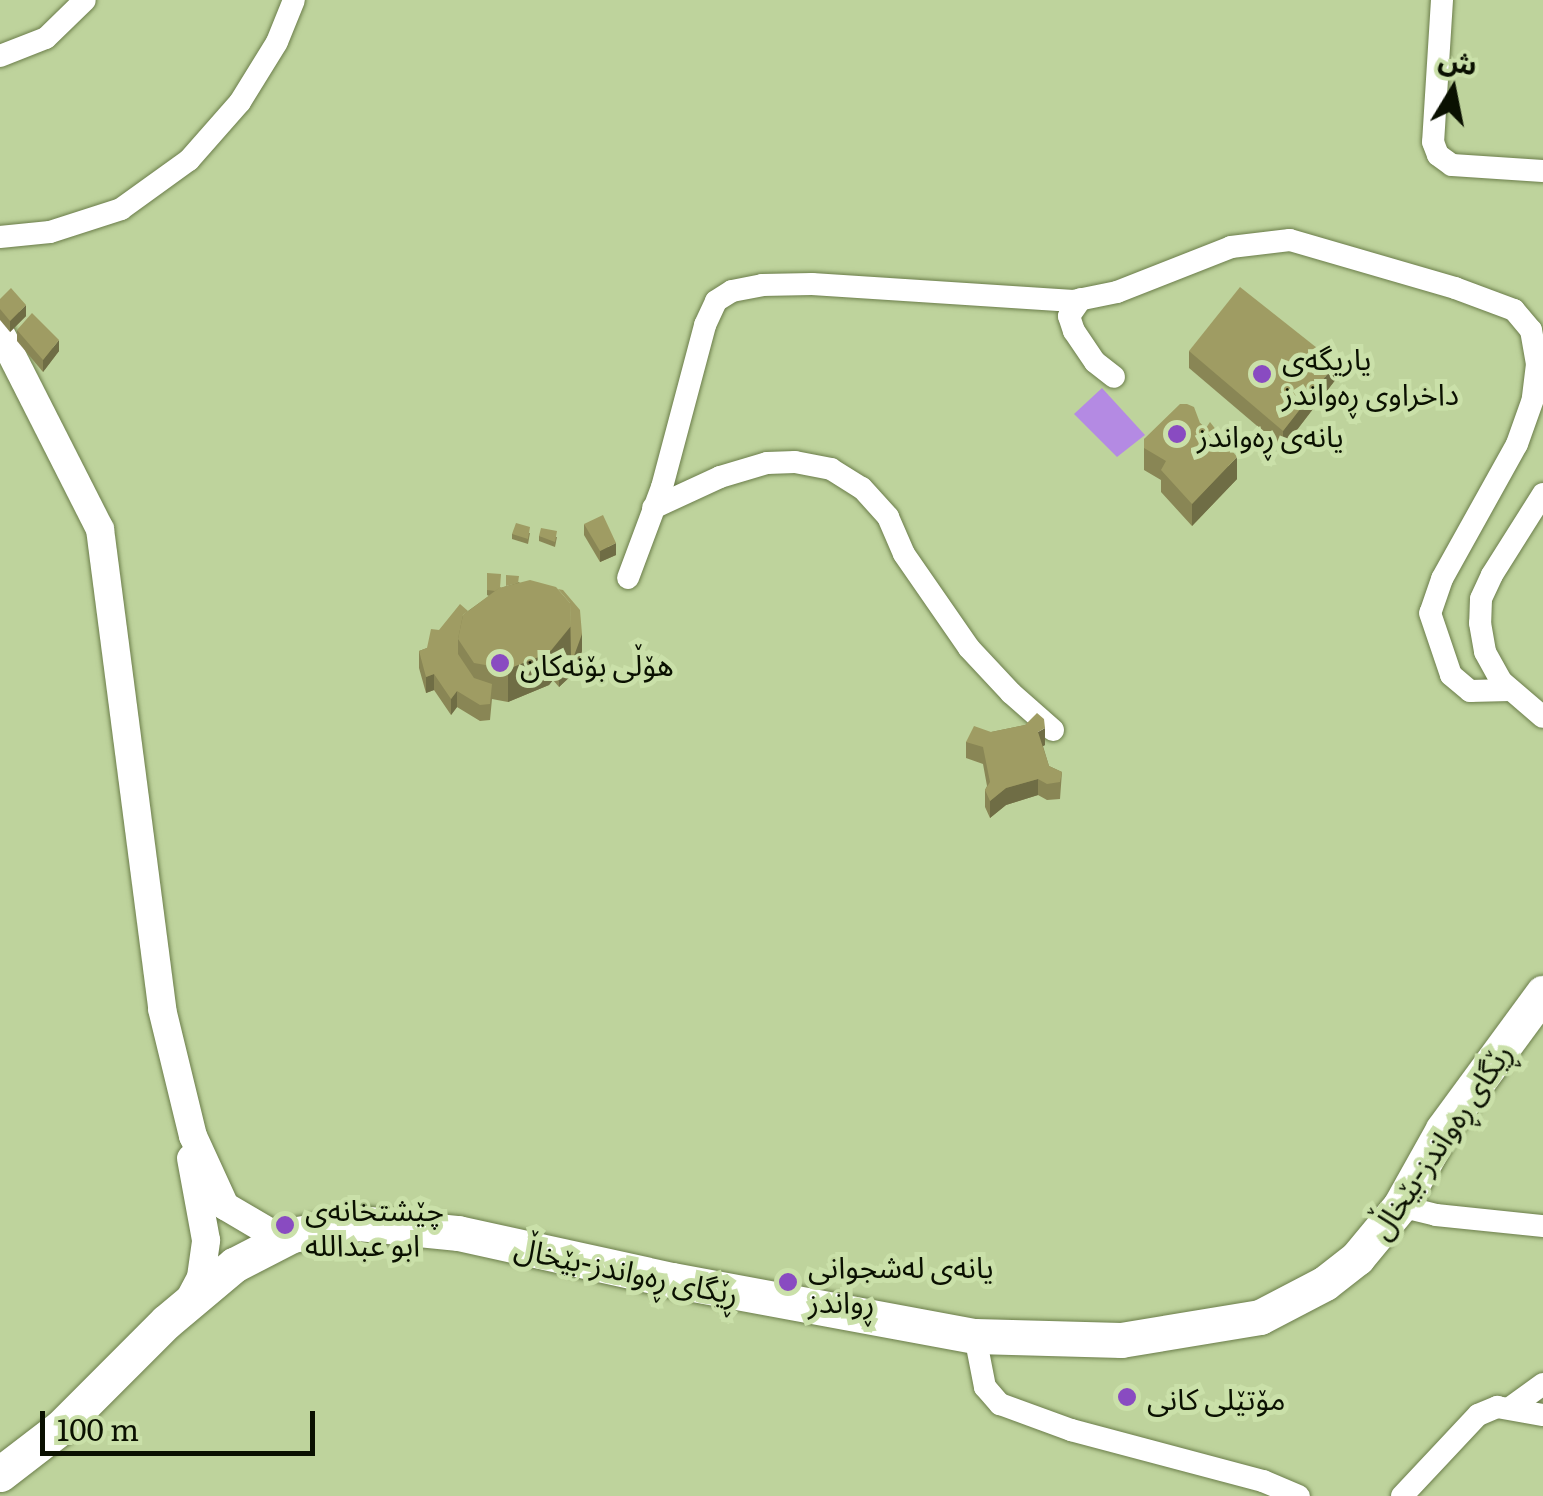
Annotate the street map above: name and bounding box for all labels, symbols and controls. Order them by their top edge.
text: ش [1436,36,1481,84]
north arrow [1403,40,1503,140]
place label: یاریگەی داخراوی ڕەواندز [1282,339,1459,410]
marker: یاریگەی داخراوی ڕەواندز [1251,363,1273,385]
place label: یانەی ڕەواندز [1197,416,1344,452]
marker: یانەی ڕەواندز [1166,423,1188,445]
place label: هۆڵی بۆنەکان [520,645,674,681]
marker: هۆڵی بۆنەکان [489,652,511,674]
street label: ڕێگای ڕەواندز-بێخاڵ [1360,1035,1518,1245]
place label: چێشتخانەی ابو عبدالله [305,1190,444,1260]
marker: چێشتخانەی ابو عبدالله [274,1214,296,1236]
street label: ڕێگای ڕەواندز-بێخاڵ [512,1228,742,1310]
place label: یانەی لەشجوانی ڕواندز [808,1247,994,1318]
marker: یانەی لەشجوانی ڕواندز [777,1271,799,1293]
place label: مۆتێلی کانی [1147,1379,1285,1415]
marker: مۆتێلی کانی [1116,1386,1138,1408]
scale bar [45,1391,320,1453]
text: 100 m [57,1406,139,1450]

